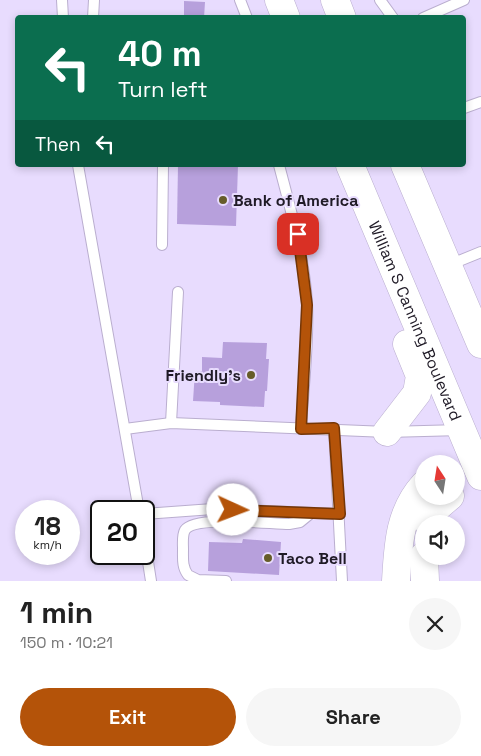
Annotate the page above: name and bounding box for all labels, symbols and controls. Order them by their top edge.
text: 40 m [118,32,202,76]
icon: left [35,35,100,100]
text: Turn left [118,75,208,103]
icon: left [91,130,119,158]
text: Then [35,132,81,157]
place label: Bank of America [233,190,358,211]
marker: Bank of America [217,194,229,206]
pin [277,213,319,255]
street label: William S Canning Boulevard [364,218,467,424]
icon: arrive [284,220,312,248]
place label: Friendly's [166,365,241,386]
marker: Friendly's [245,369,257,381]
north arrow [415,455,465,505]
map controls [415,455,465,565]
position arrow [206,483,258,535]
speed limit sign: 20 [90,500,155,565]
text: 18 [34,510,61,542]
button: sound [415,515,465,565]
text: km/h [33,537,62,553]
place label: Taco Bell [278,548,347,569]
marker: Taco Bell [262,552,274,564]
text: 1 min [20,593,93,632]
button: close [409,598,461,650]
text: 150 m · 10:21 [20,632,113,653]
button: Exit [20,688,236,746]
button: Share [246,688,461,746]

